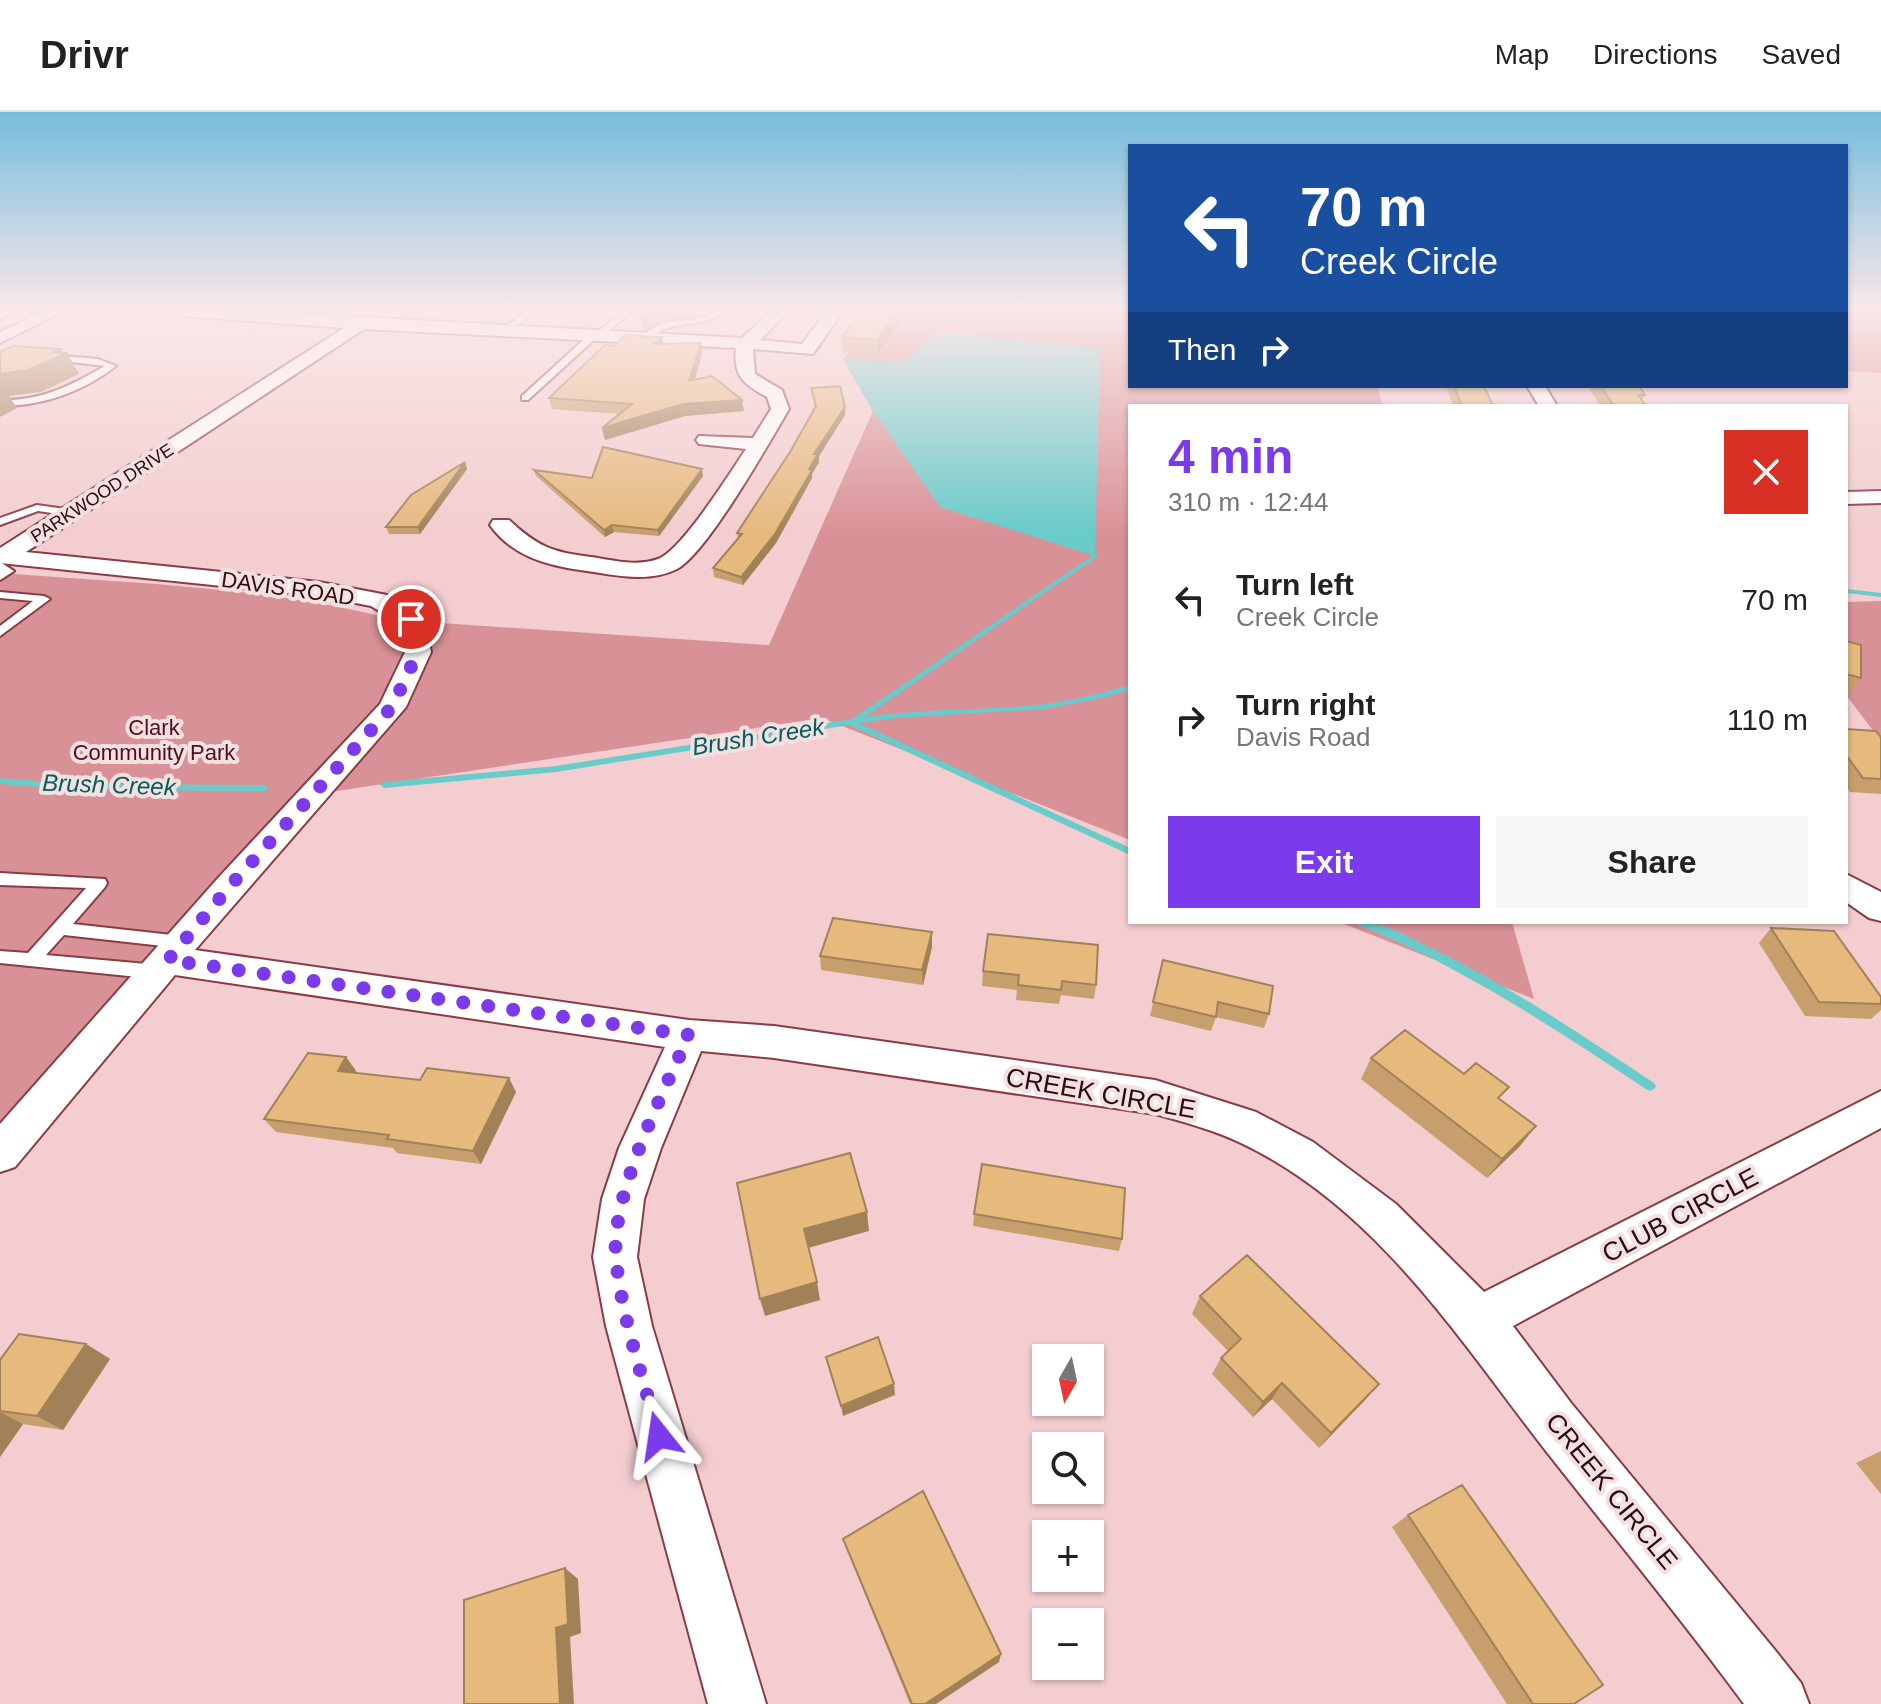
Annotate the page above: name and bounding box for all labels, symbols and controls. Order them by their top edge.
text: Drivr [40,34,129,76]
text: Map [1495,39,1549,70]
text: Directions [1593,39,1718,70]
text: Saved [1762,39,1841,70]
text: 70 m [1300,175,1428,238]
icon: left [1168,176,1272,280]
text: Creek Circle [1300,241,1498,282]
icon: right [1252,328,1296,372]
text: Then [1168,333,1236,366]
text: 4 min [1168,430,1293,483]
button: close [1724,430,1808,514]
street label: PARKWOOD DRIVE [27,439,177,547]
text: 310 m · 12:44 [1168,487,1328,517]
street label: DAVIS ROAD [220,567,356,610]
text: Turn left [1236,568,1354,601]
icon: left [1168,578,1212,622]
text: 70 m [1741,583,1808,616]
pin [377,585,445,653]
icon: arrive [389,597,433,641]
text: Creek Circle [1236,602,1379,632]
text: Turn right [1236,688,1375,721]
icon: right [1168,698,1212,742]
text: 110 m [1727,703,1808,736]
water label: Brush Creek [690,712,828,760]
park label: Clark Community Park [73,715,236,765]
text: Davis Road [1236,722,1370,752]
water label: Brush Creek [42,769,178,800]
button: Exit [1168,816,1480,908]
button: Share [1496,816,1808,908]
street label: CREEK CIRCLE [1004,1062,1198,1124]
street label: CLUB CIRCLE [1597,1161,1763,1269]
north arrow [1032,1344,1104,1416]
map controls [1032,1344,1104,1680]
position arrow [617,1394,701,1478]
street label: CREEK CIRCLE [1540,1407,1684,1575]
button: search [1032,1432,1104,1504]
button: + [1032,1520,1104,1592]
button: − [1032,1608,1104,1680]

